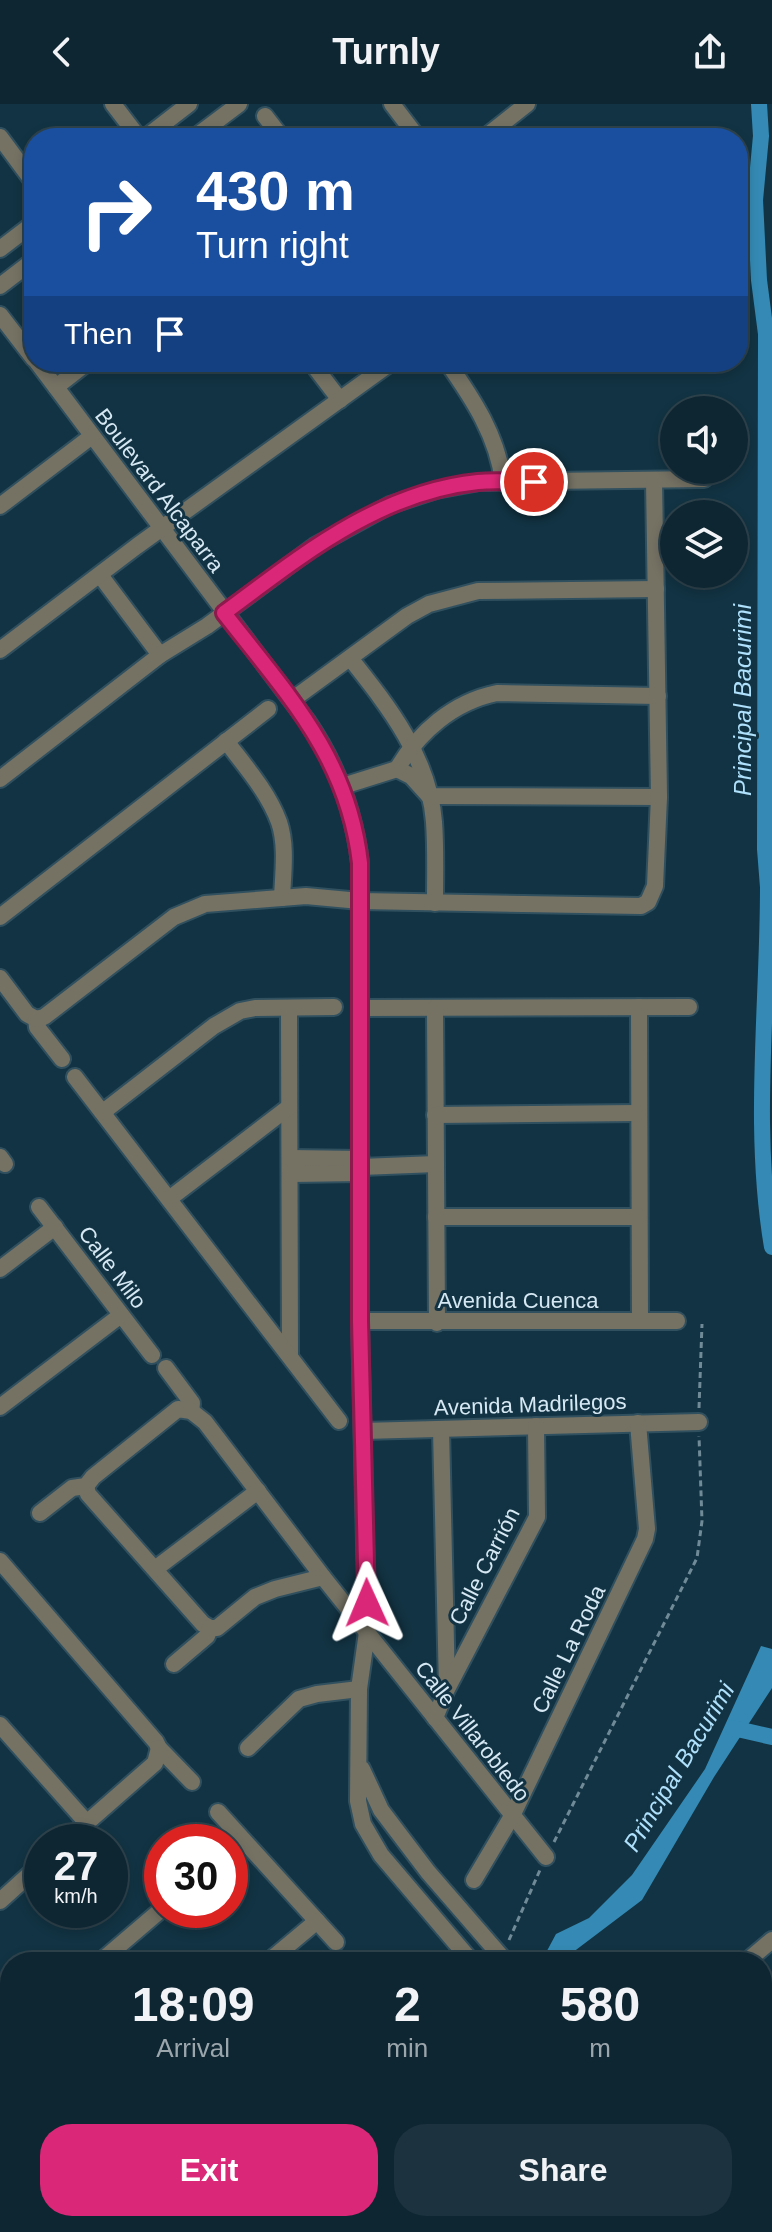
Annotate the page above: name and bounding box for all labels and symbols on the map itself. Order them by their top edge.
street label: Boulevard Alcaparra [90,404,230,578]
pin [500,448,568,516]
water label: Principal Bacurimi [729,603,756,796]
street label: Calle Milo [74,1221,152,1313]
street label: Avenida Cuenca [437,1288,599,1313]
street label: Avenida Madrilegos [433,1389,627,1420]
street label: Calle Carrión [444,1503,525,1629]
position arrow [325,1561,409,1645]
street label: Calle La Roda [527,1580,611,1717]
street label: Calle Villarobledo [410,1656,535,1806]
water label: Principal Bacurimi [618,1677,740,1856]
speed limit sign: 30 [144,1824,248,1928]

